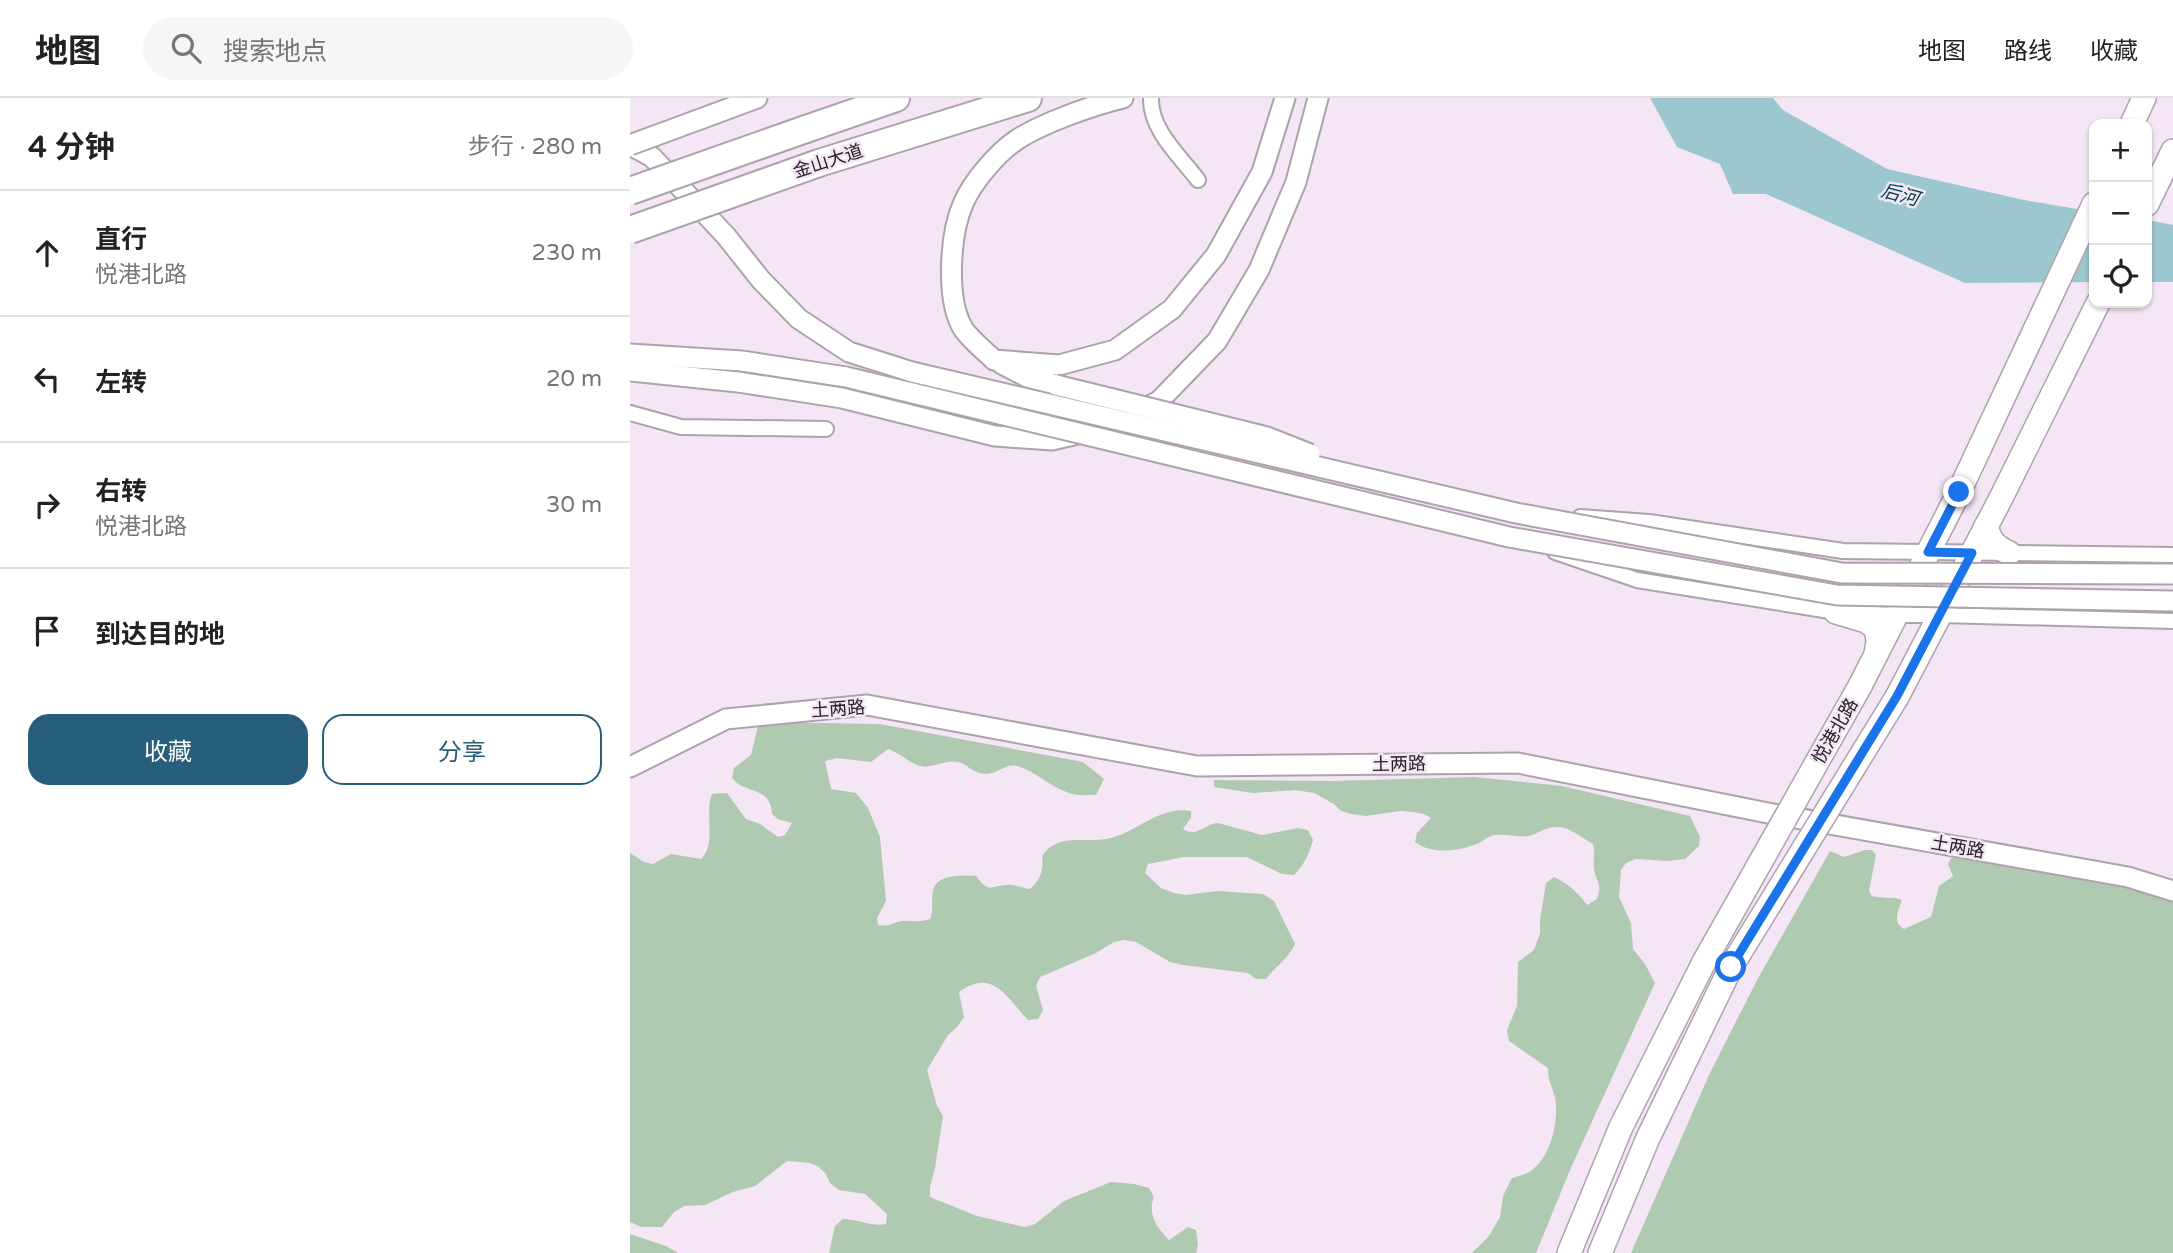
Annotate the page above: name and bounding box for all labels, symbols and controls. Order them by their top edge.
search box [143,17,633,80]
icon: search [167,29,205,67]
text: 地图 [35,32,101,71]
text: 搜索地点 [223,36,327,67]
text: 地图 [1918,37,1966,66]
text: 路线 [2004,37,2052,66]
text: 收藏 [2090,37,2138,66]
map controls [2089,119,2152,308]
button: + [2089,119,2152,182]
text: 4 分钟 [28,129,115,166]
text: 步行 · 280 m [468,133,602,161]
street label: 金山大道 [790,139,866,183]
water label: 后河 [1879,179,1925,212]
button: − [2089,182,2152,245]
text: 直行 [95,224,147,255]
icon: ahead [28,234,66,272]
text: 230 m [532,239,602,267]
button: locate [2089,245,2152,308]
text: 悦港北路 [95,261,187,289]
icon: left [28,360,66,398]
text: 20 m [546,365,602,393]
text: 左转 [95,367,147,398]
text: 右转 [95,476,147,507]
route end [1943,476,1974,507]
icon: right [28,486,66,524]
text: 30 m [546,491,602,519]
text: 悦港北路 [95,513,187,541]
icon: arrive [28,612,66,650]
text: 到达目的地 [95,619,225,650]
street label: 悦港北路 [1807,694,1863,768]
street label: 土两路 [810,696,866,722]
button: 收藏 [28,714,308,785]
button: 分享 [322,714,602,785]
street label: 土两路 [1372,753,1426,775]
street label: 土两路 [1930,831,1986,863]
route start [1715,951,1746,982]

